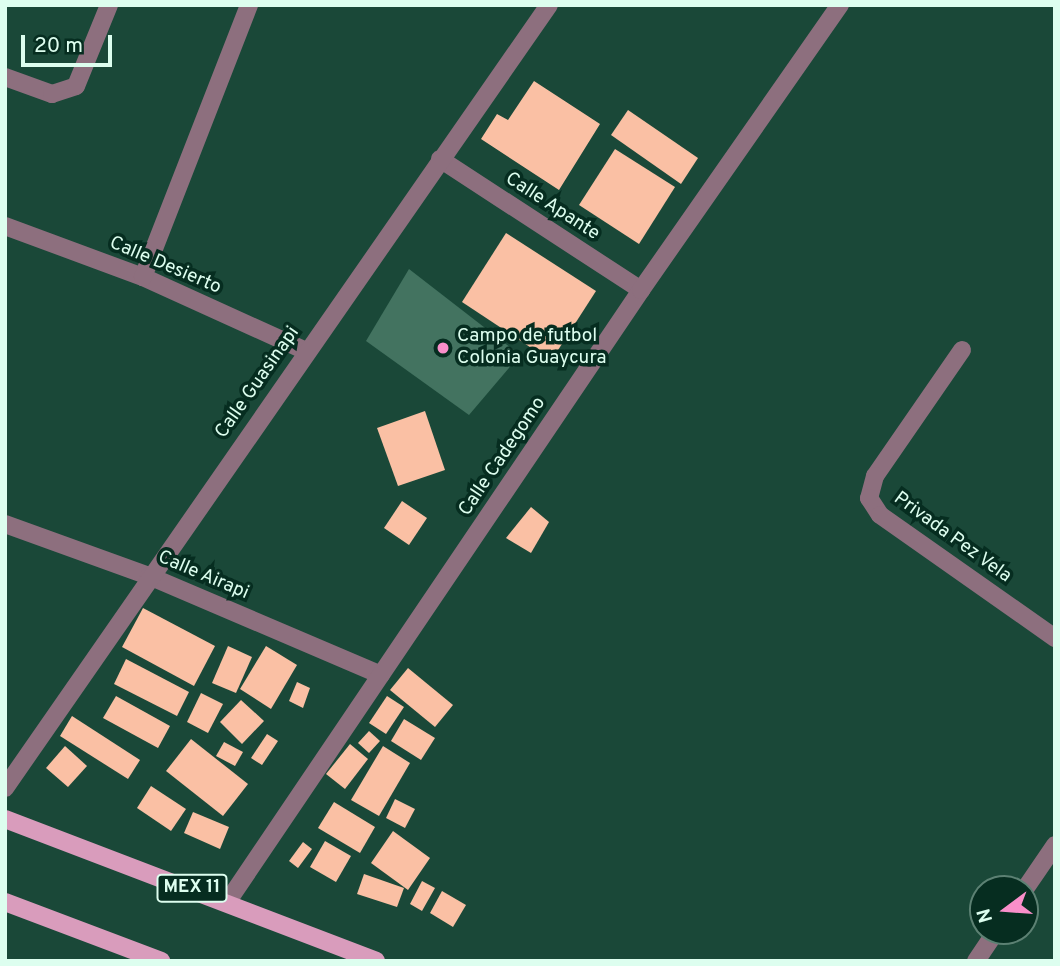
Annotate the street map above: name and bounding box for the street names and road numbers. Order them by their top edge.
street label: Calle Apante [500,168,604,246]
street label: Calle Desierto [106,232,224,300]
street label: Calle Guasinapi [211,323,305,443]
street label: Calle Cadegomo [455,393,551,521]
street label: Privada Pez Vela [888,487,1016,589]
street label: Calle Airapi [154,546,252,606]
road number: MEX 11 [155,874,229,903]

